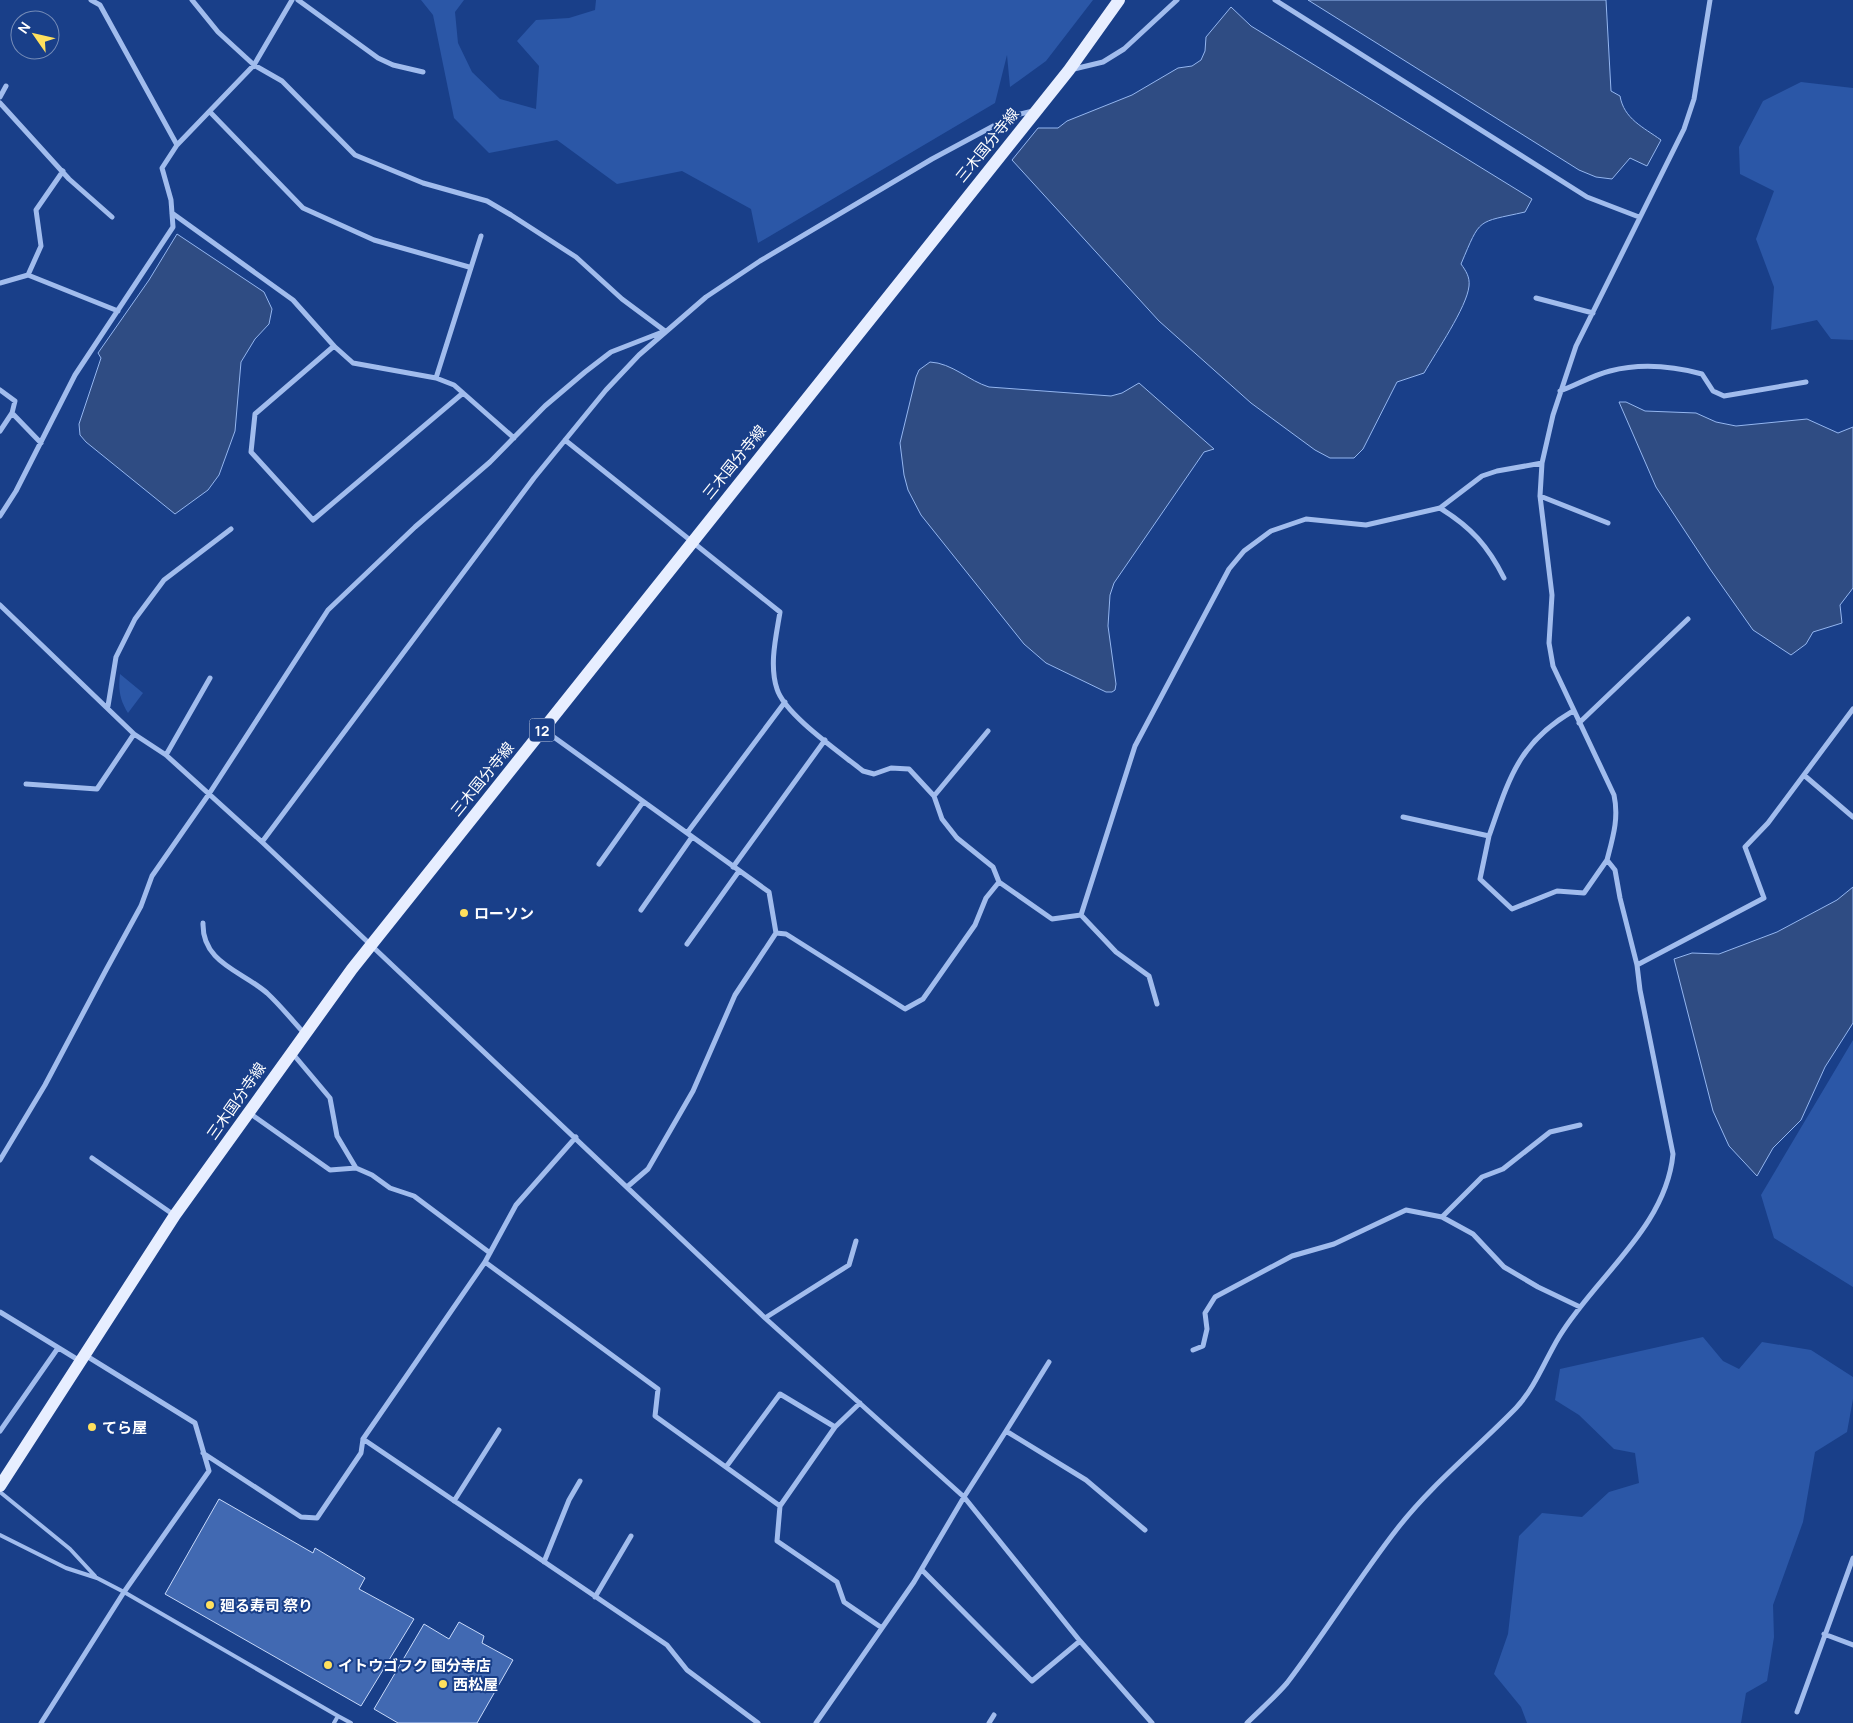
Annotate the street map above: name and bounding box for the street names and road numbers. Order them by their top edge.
street label: 三木国分寺線 [951,103,1023,187]
street label: 三木国分寺線 [698,420,770,504]
road number: 12 [530,718,554,742]
street label: 三木国分寺線 [446,737,518,821]
street label: 三木国分寺線 [202,1058,270,1144]

